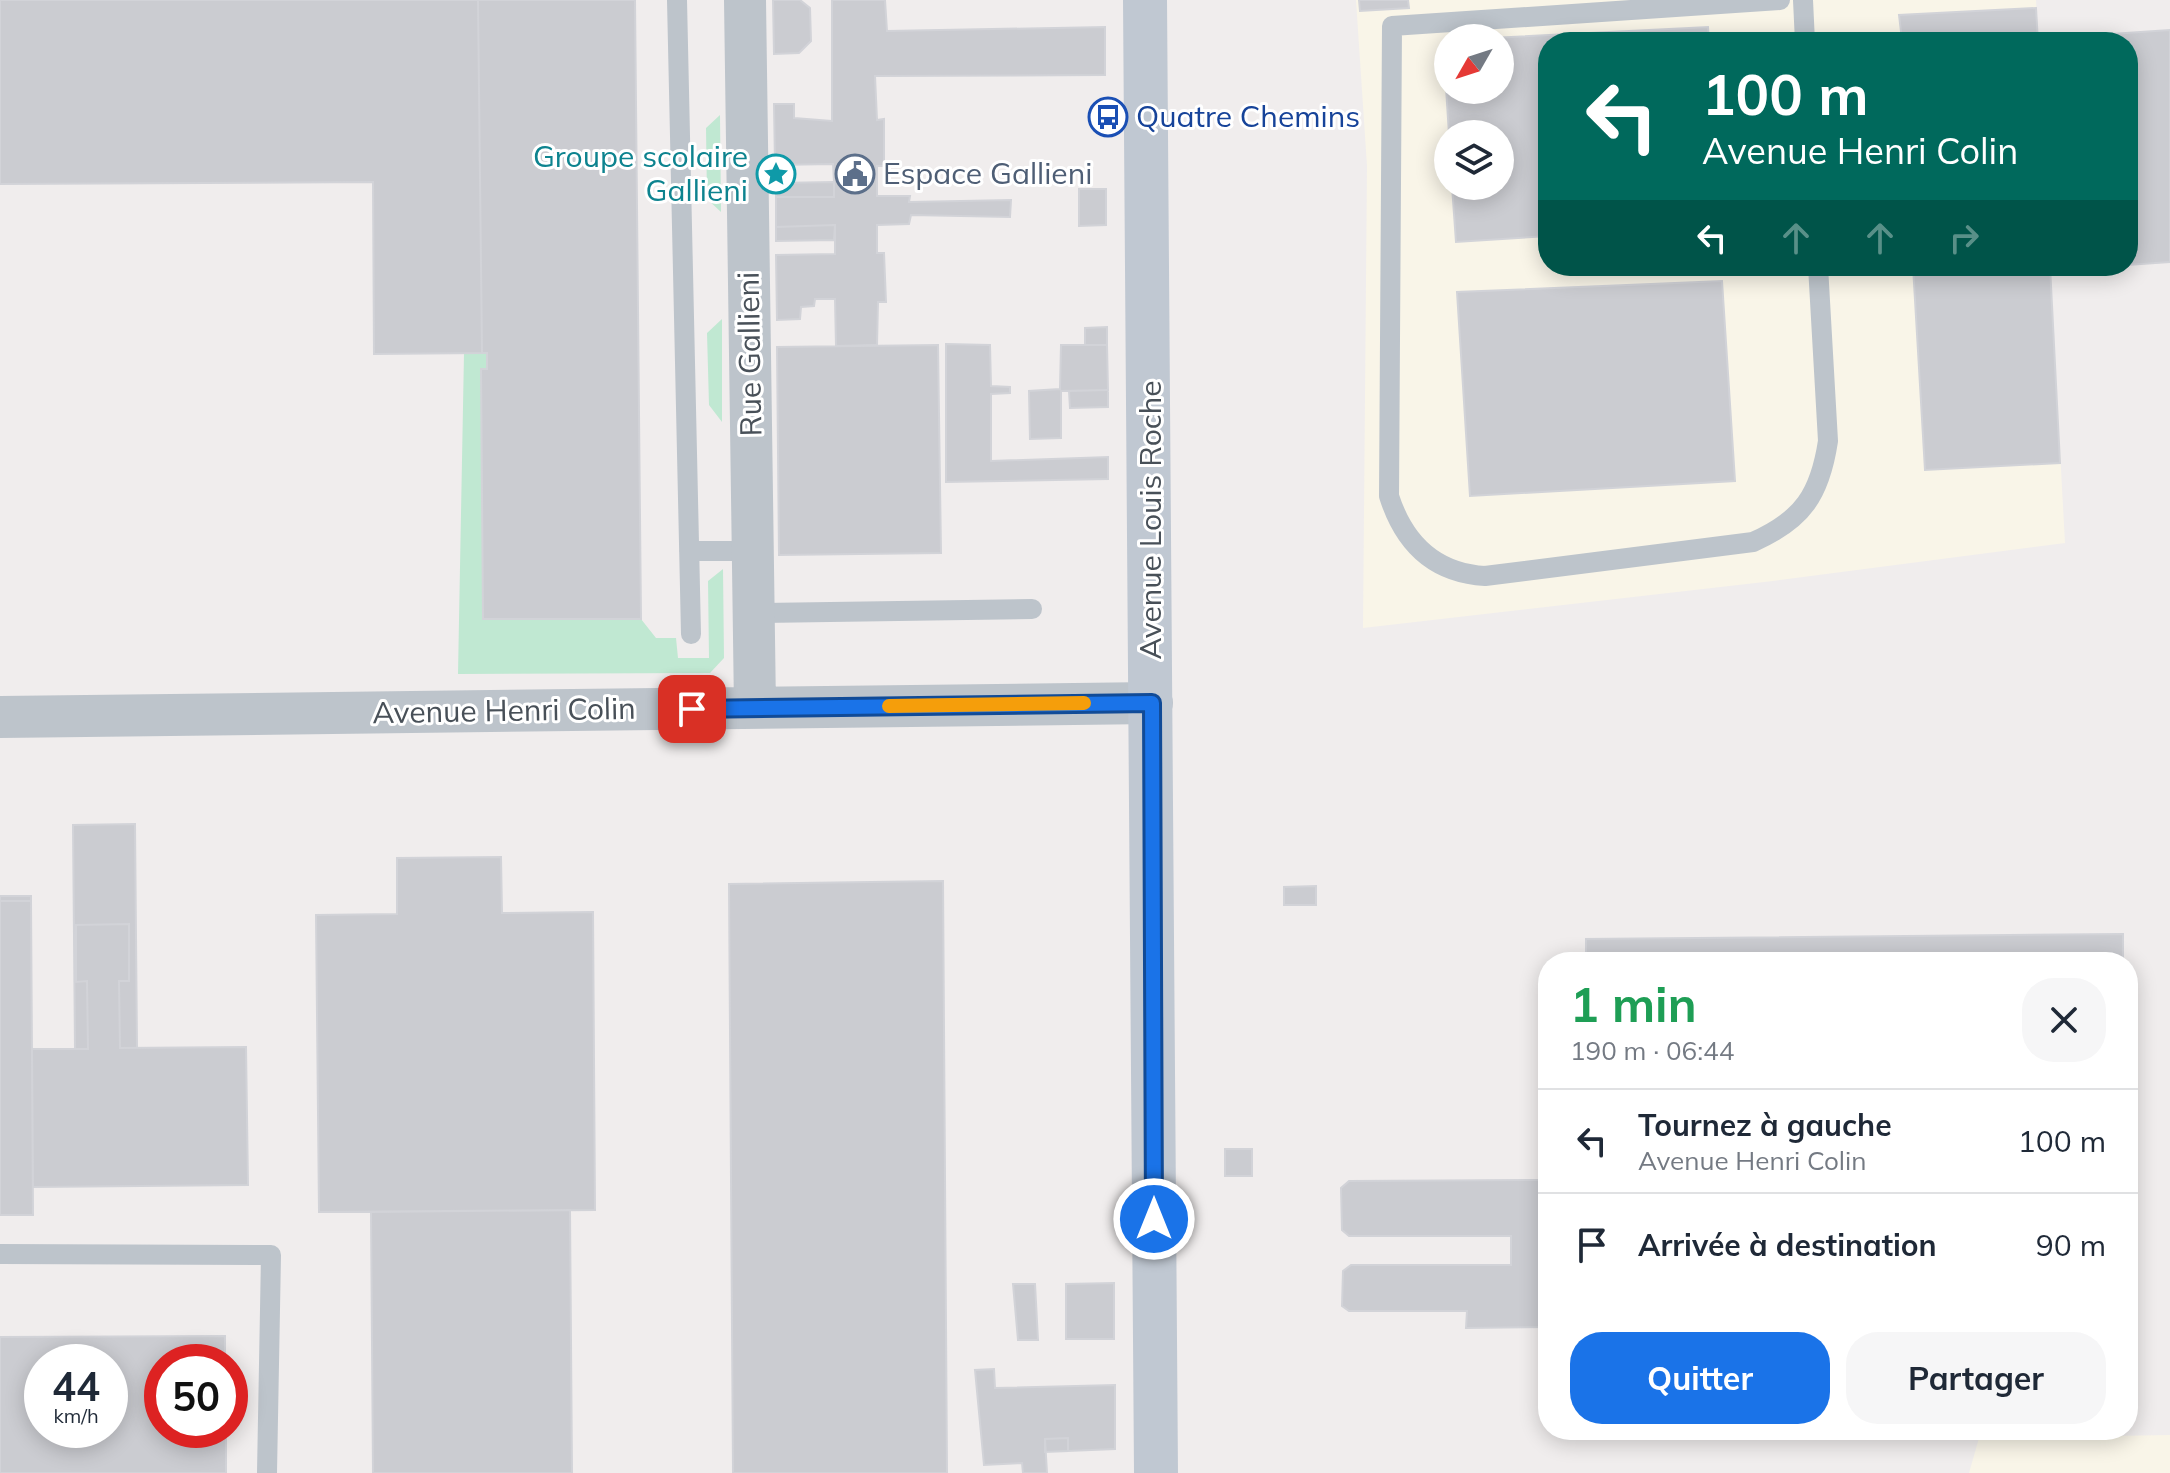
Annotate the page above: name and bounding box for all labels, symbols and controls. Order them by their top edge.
north arrow [1434,24,1514,104]
map controls [1434,24,1514,200]
text: 100 m [1702,59,1869,129]
icon: left [1570,64,1674,168]
bus stop icon: Quatre Chemins [1087,96,1129,138]
place label: Quatre Chemins [1136,97,1360,135]
button: layers [1434,120,1514,200]
text: Avenue Henri Colin [1702,128,2018,173]
place label: Groupe scolaire Gallieni [533,137,748,209]
place icon: Groupe scolaire Gallieni [755,153,797,195]
public building icon: Espace Gallieni [834,153,876,195]
place label: Espace Gallieni [883,154,1092,192]
icon: left [1690,216,1734,260]
icon: ahead [1774,216,1818,260]
icon: ahead [1858,216,1902,260]
icon: right [1942,216,1986,260]
street label: Rue Gallieni [729,271,769,437]
street label: Avenue Louis Roche [1131,380,1169,660]
pin [658,675,726,743]
icon: arrive [670,687,714,731]
street label: Avenue Henri Colin [372,689,636,731]
text: 1 min [1570,974,1697,1034]
button: close [2022,978,2106,1062]
text: 190 m · 06:44 [1570,1034,1734,1067]
text: Tournez à gauche [1638,1106,1892,1144]
icon: left [1570,1119,1614,1163]
text: 100 m [2018,1122,2106,1160]
text: Avenue Henri Colin [1638,1144,1866,1177]
position arrow [1112,1177,1196,1261]
icon: arrive [1570,1223,1614,1267]
text: Arrivée à destination [1638,1226,1937,1264]
text: 90 m [2036,1226,2106,1264]
button: Quitter [1570,1332,1830,1424]
button: Partager [1846,1332,2106,1424]
speed limit sign: 50 [144,1344,248,1448]
text: 44 [52,1361,100,1411]
text: km/h [53,1403,99,1428]

